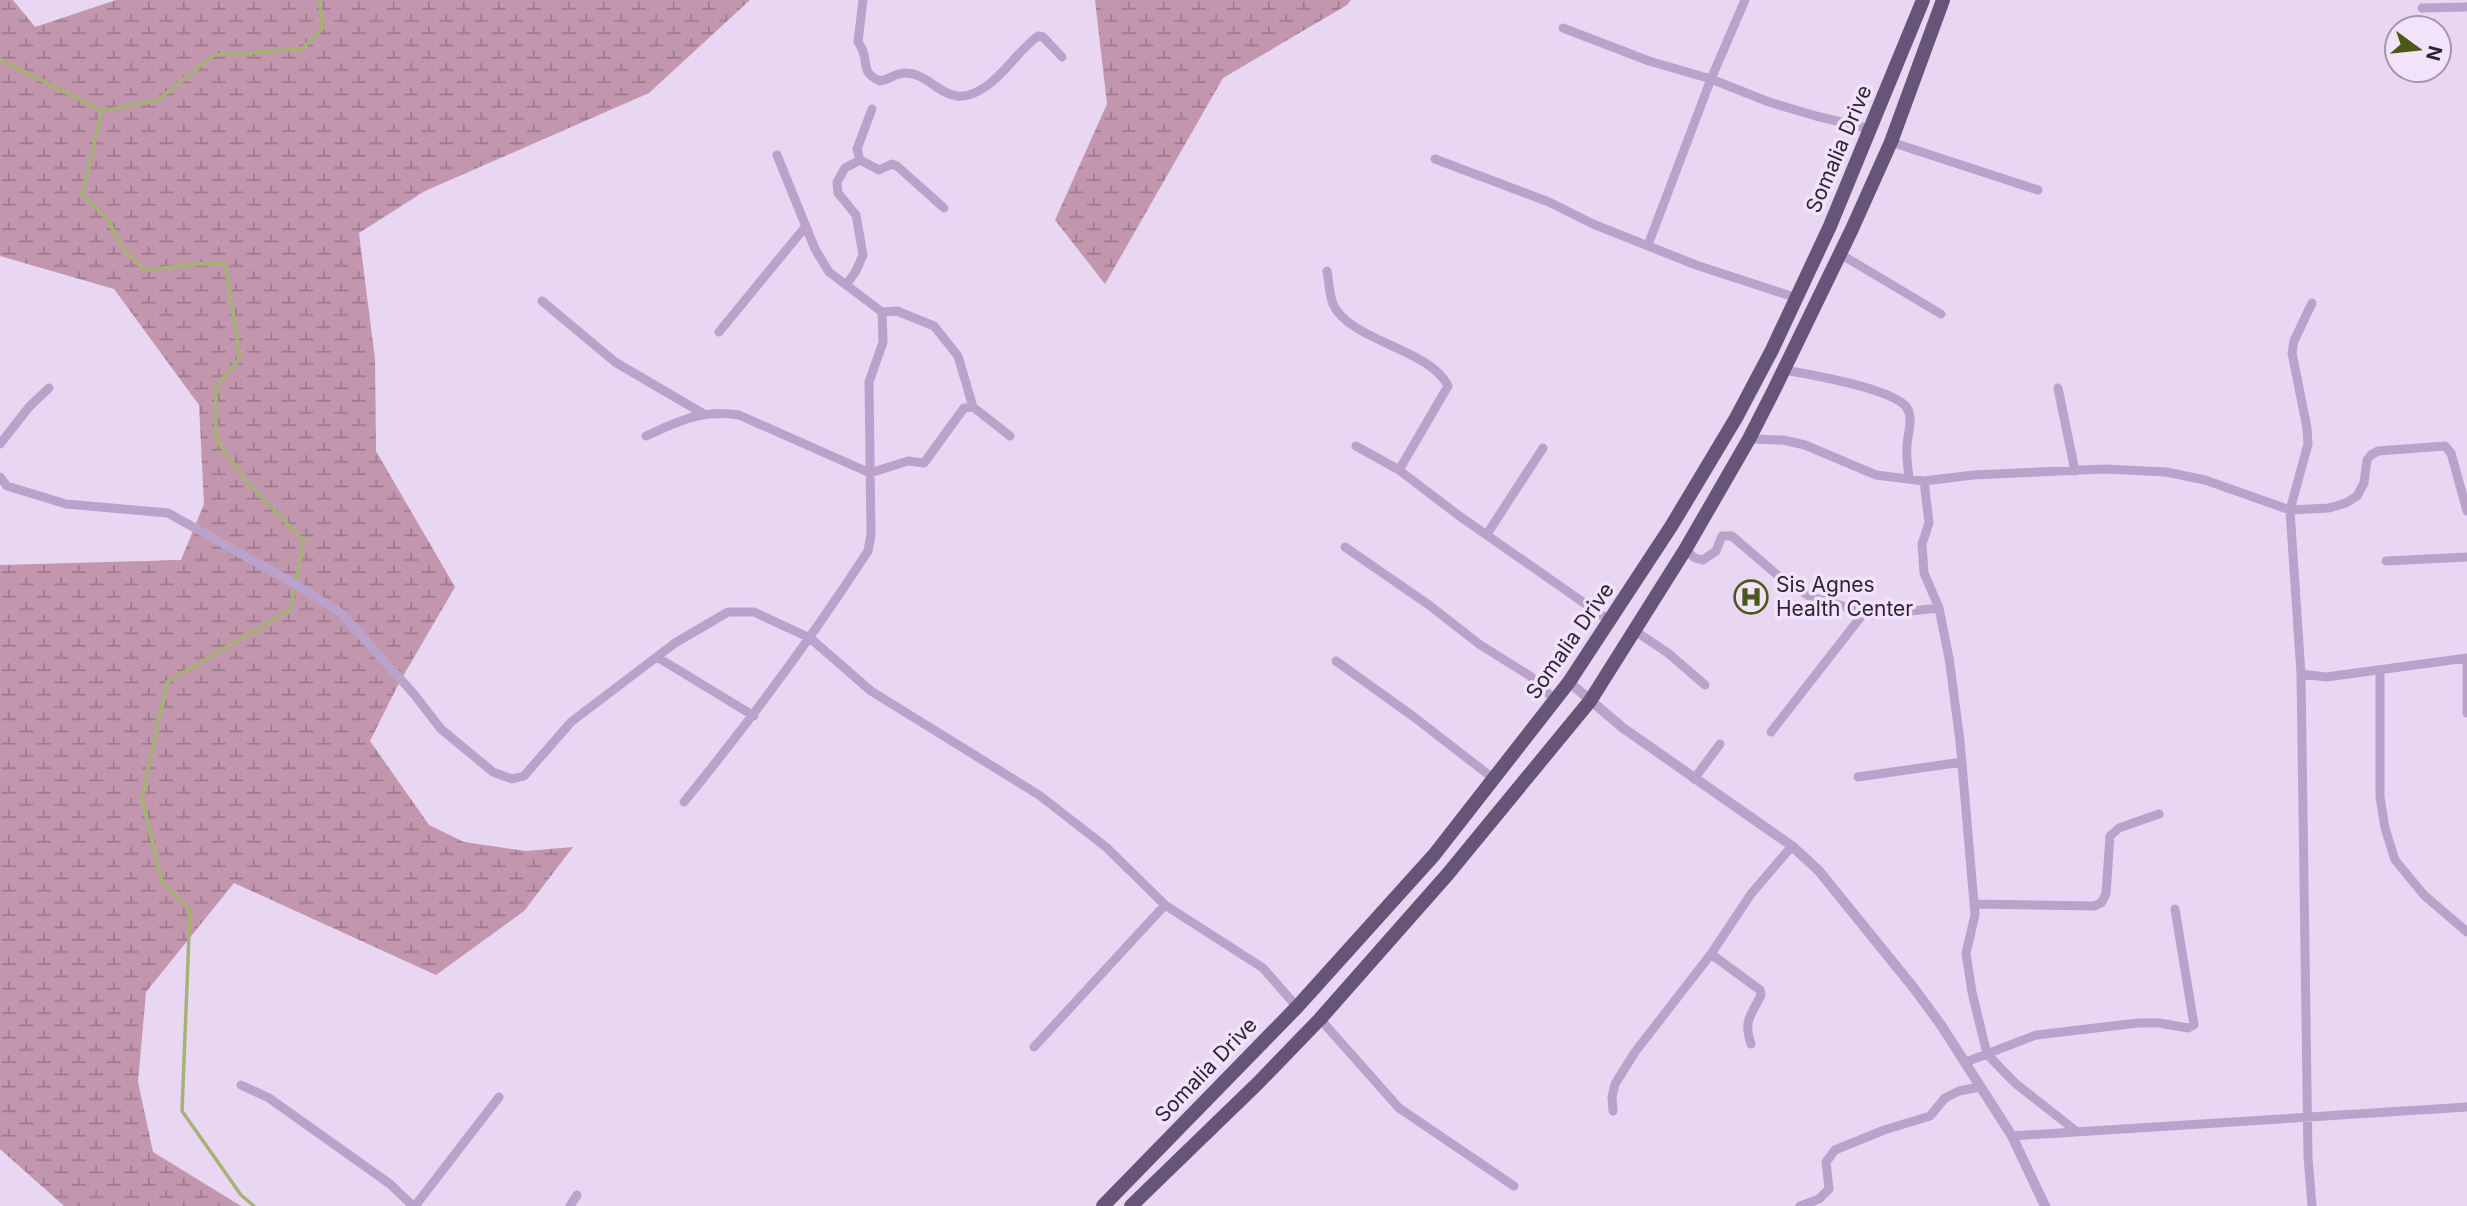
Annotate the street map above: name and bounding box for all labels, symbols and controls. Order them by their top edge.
north arrow [2383,14,2453,84]
text: N [2421,43,2447,63]
street label: Somalia Drive [1800,81,1877,216]
place label: Sis Agnes Health Center [1776,572,1913,621]
street label: Somalia Drive [1520,578,1619,704]
hospital icon: Sis Agnes Health Center [1732,578,1770,616]
street label: Somalia Drive [1149,1012,1262,1127]

